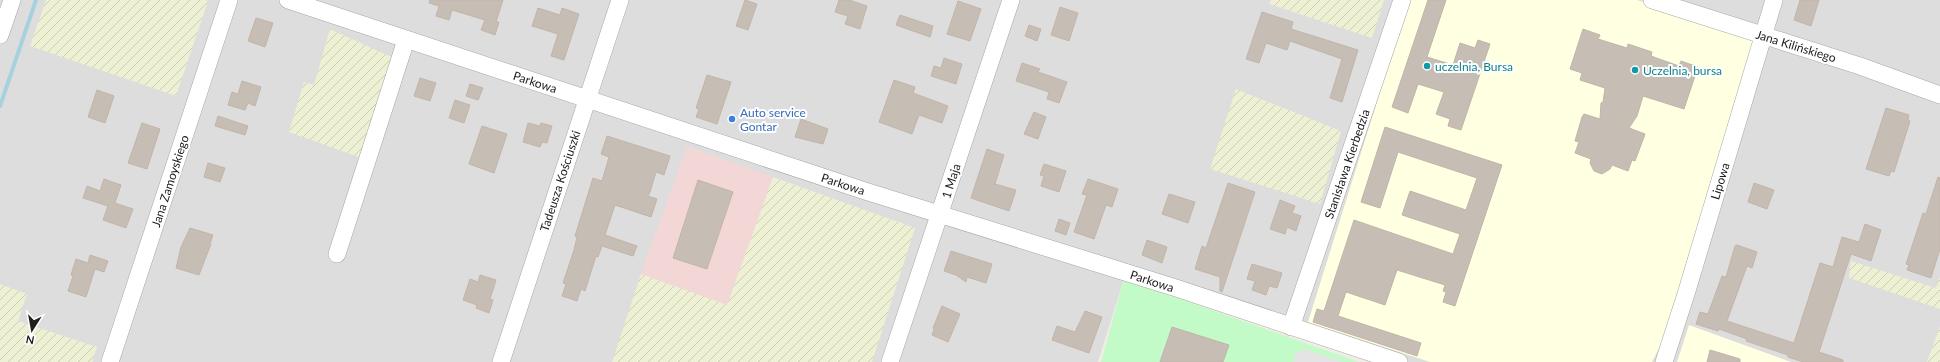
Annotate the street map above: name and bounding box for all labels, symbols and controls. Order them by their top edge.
street label: Jana Kilińskiego [1754,27,1838,65]
place label: uczelnia, Bursa [1435,59,1513,74]
marker: uczelnia, Bursa [1422,61,1432,71]
place label: Uczelnia, bursa [1643,63,1722,78]
marker: Uczelnia, bursa [1630,65,1640,75]
street label: Parkowa [511,68,559,96]
place label: Auto service Gontar [740,105,806,134]
street label: Stanisława Kierbedzia [1321,107,1373,221]
marker: Auto service Gontar [727,114,737,124]
street label: Tadeusza Kościuszki [537,128,583,233]
street label: Jana Zamoyskiego [148,133,192,229]
street label: Lipowa [1707,161,1733,201]
street label: 1 Maja [938,162,964,200]
street label: Parkowa [819,170,867,198]
street label: Parkowa [1128,267,1176,295]
north arrow [12,310,52,350]
text: N [25,333,35,347]

